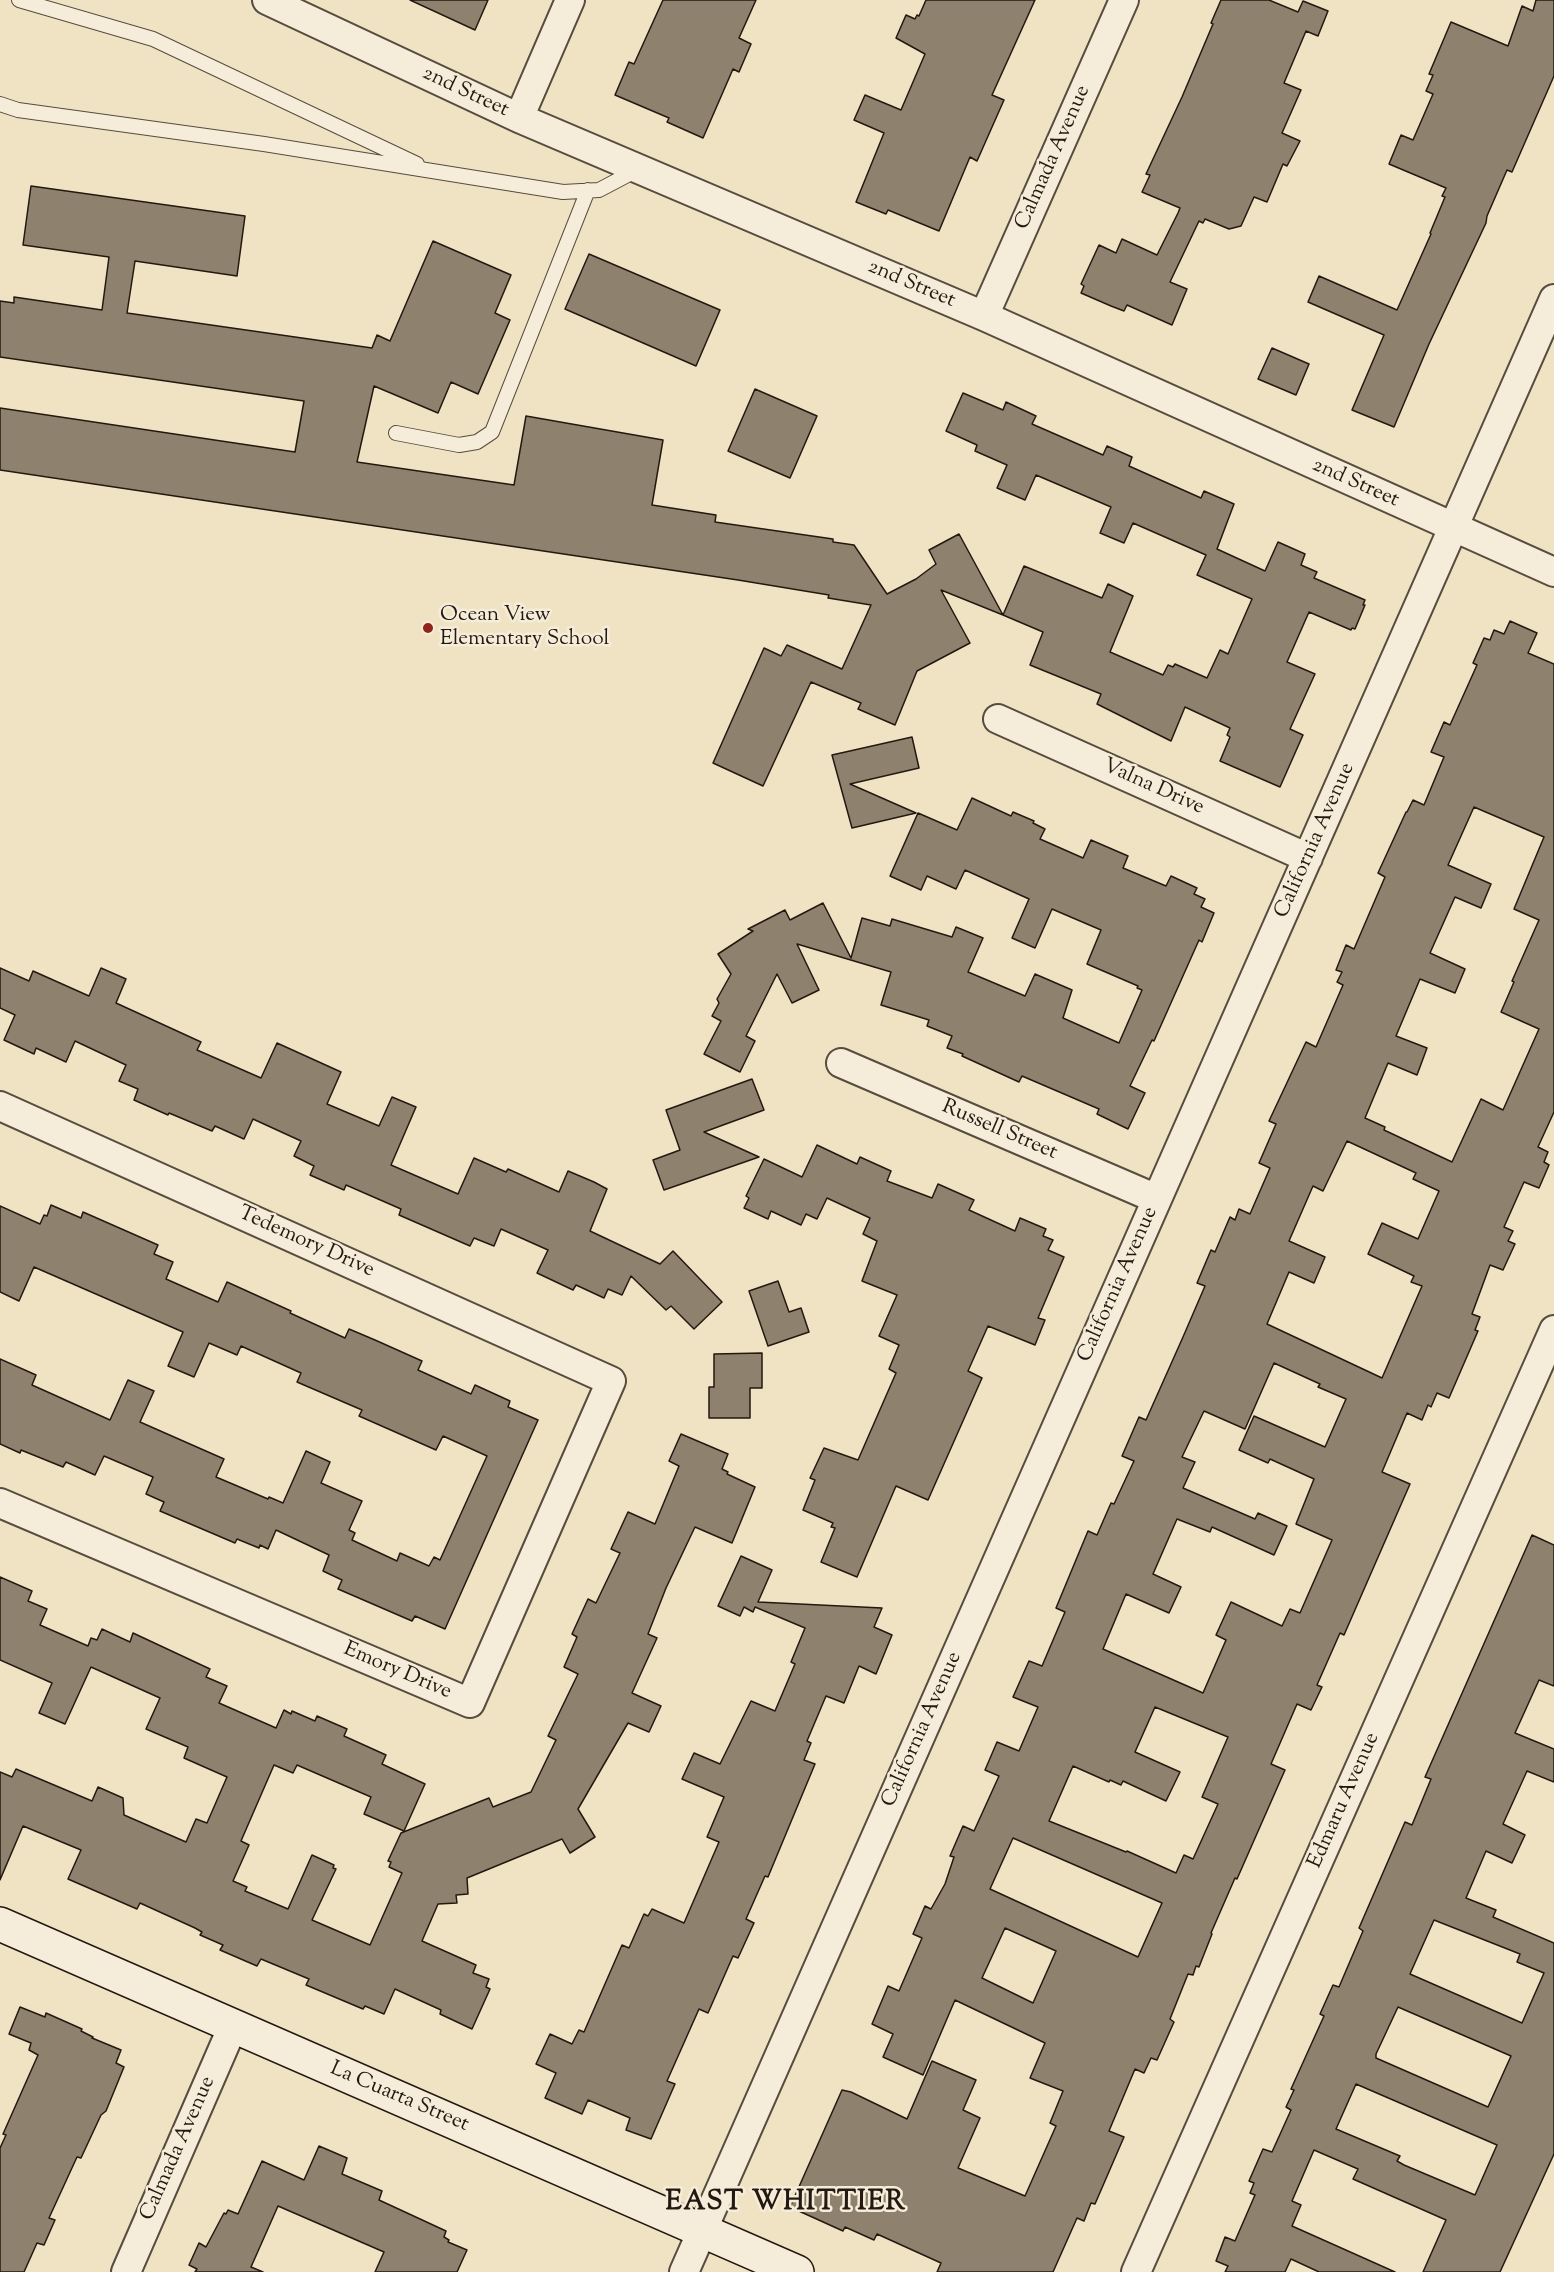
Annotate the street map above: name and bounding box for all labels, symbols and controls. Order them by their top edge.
street label: 2nd Street [418,62,512,124]
street label: Calmada Avenue [1011,82,1097,234]
street label: 2nd Street [863,255,959,315]
street label: 2nd Street [1308,454,1402,514]
place label: Ocean View Elementary School [440,603,609,653]
marker: Ocean View Elementary School [421,621,435,635]
street label: Valna Drive [1098,754,1208,822]
street label: California Avenue [1271,760,1361,922]
street label: Russell Street [937,1095,1061,1167]
street label: Tedemory Drive [234,1202,378,1284]
street label: California Avenue [1074,1204,1164,1366]
street label: Emory Drive [339,1638,455,1706]
street label: California Avenue [878,1649,968,1811]
street label: Edmaru Avenue [1304,1729,1386,1873]
street label: La Cuarta Street [326,2057,472,2139]
street label: Calmada Avenue [136,2073,222,2225]
district label: EAST WHITTIER [666,2188,906,2220]

